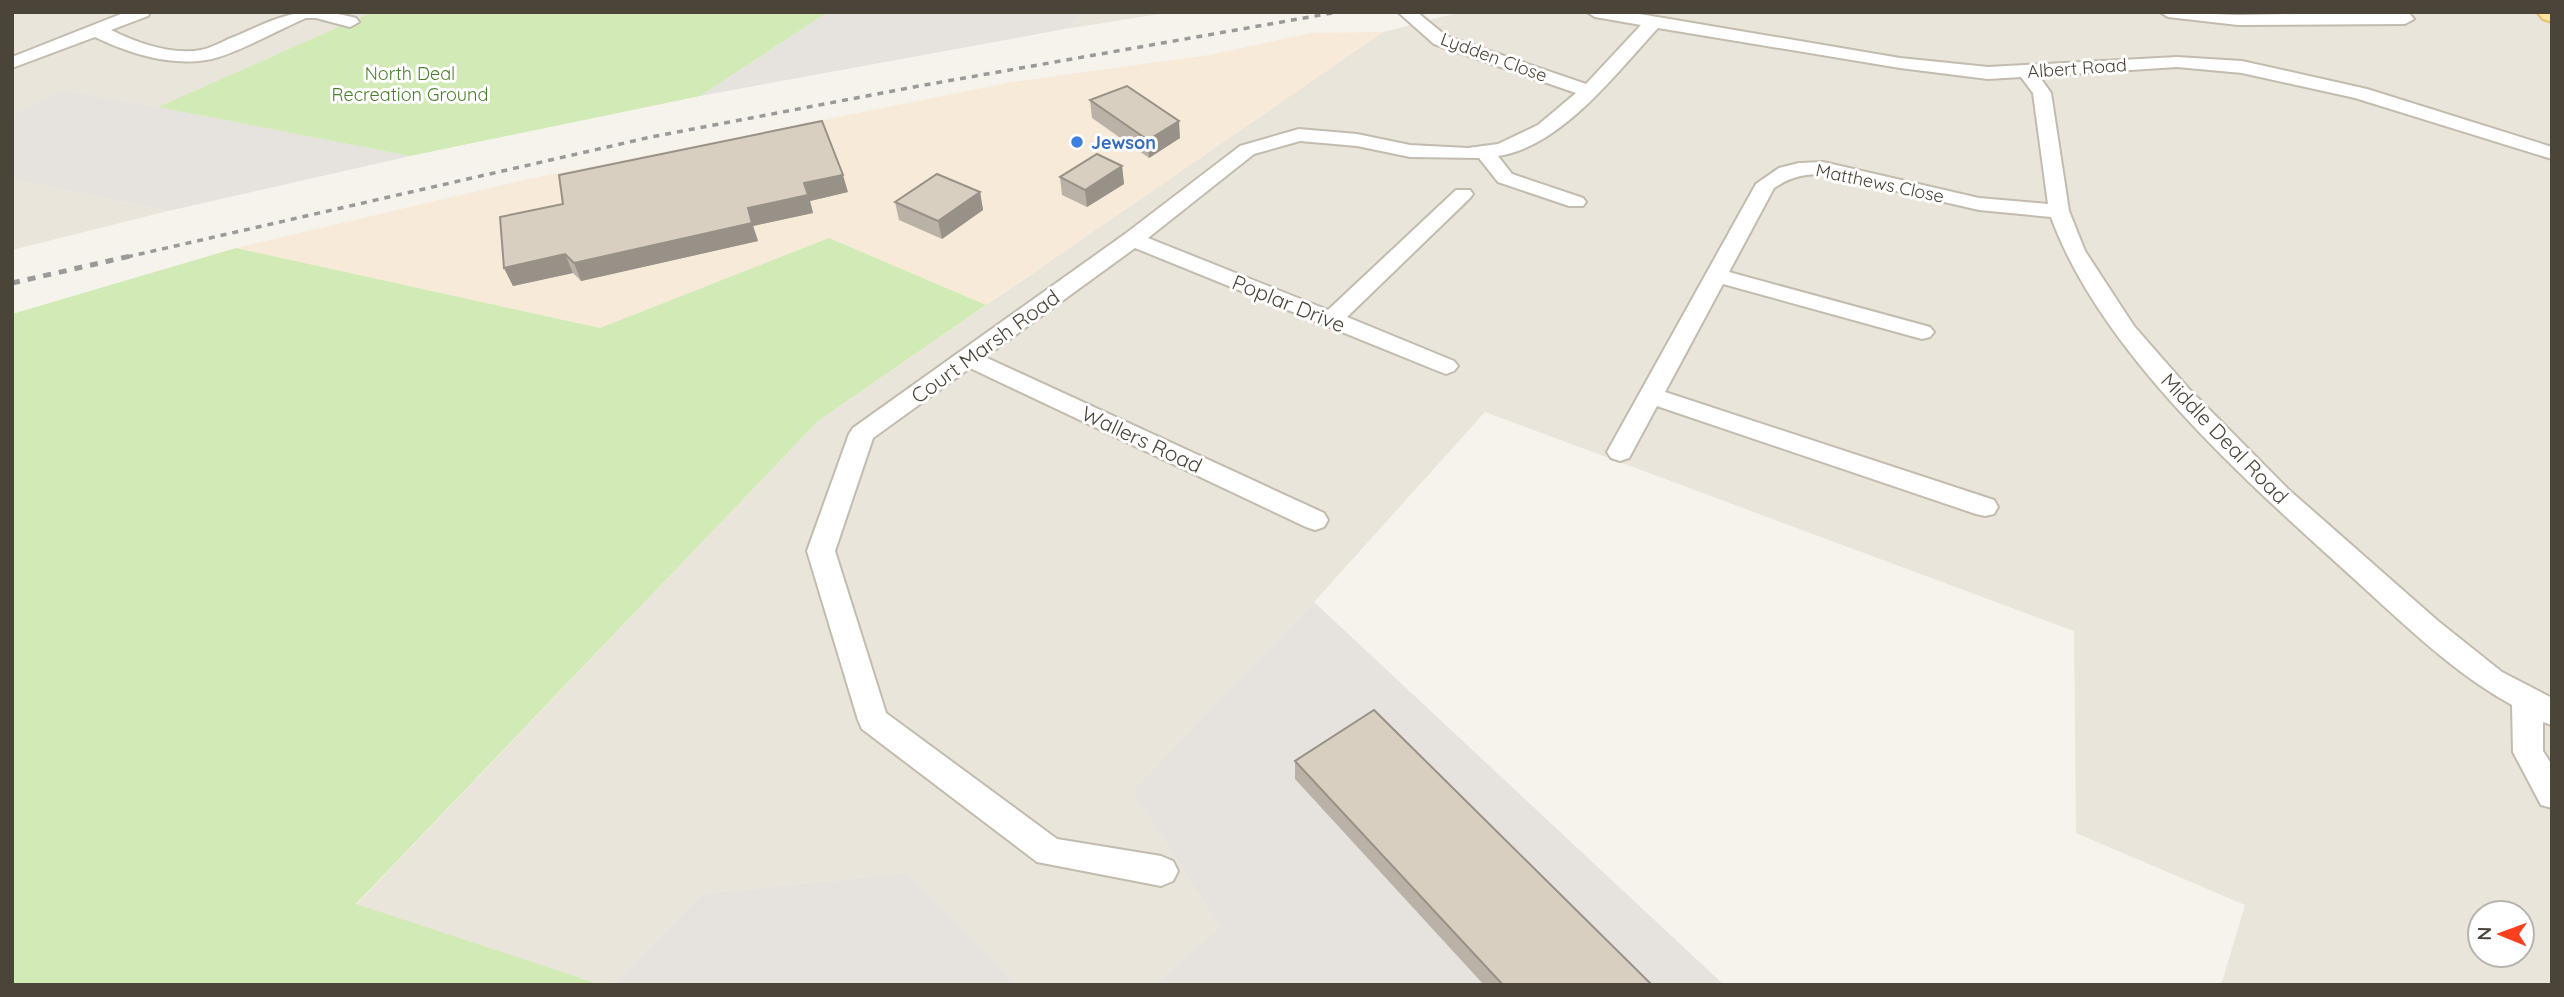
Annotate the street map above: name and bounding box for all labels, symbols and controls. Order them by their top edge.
street label: Lydden Close [1438,27,1550,87]
street label: Albert Road [2027,53,2127,83]
park label: North Deal Recreation Ground [332,62,488,106]
place label: Jewson [1091,131,1156,154]
marker: Jewson [1069,134,1085,150]
street label: Matthews Close [1814,158,1946,208]
street label: Poplar Drive [1229,269,1349,337]
street label: Court Marsh Road [906,283,1064,409]
street label: Middle Deal Road [2156,367,2294,509]
street label: Wallers Road [1078,400,1206,478]
north arrow [2466,899,2536,969]
text: N [2472,927,2496,941]

